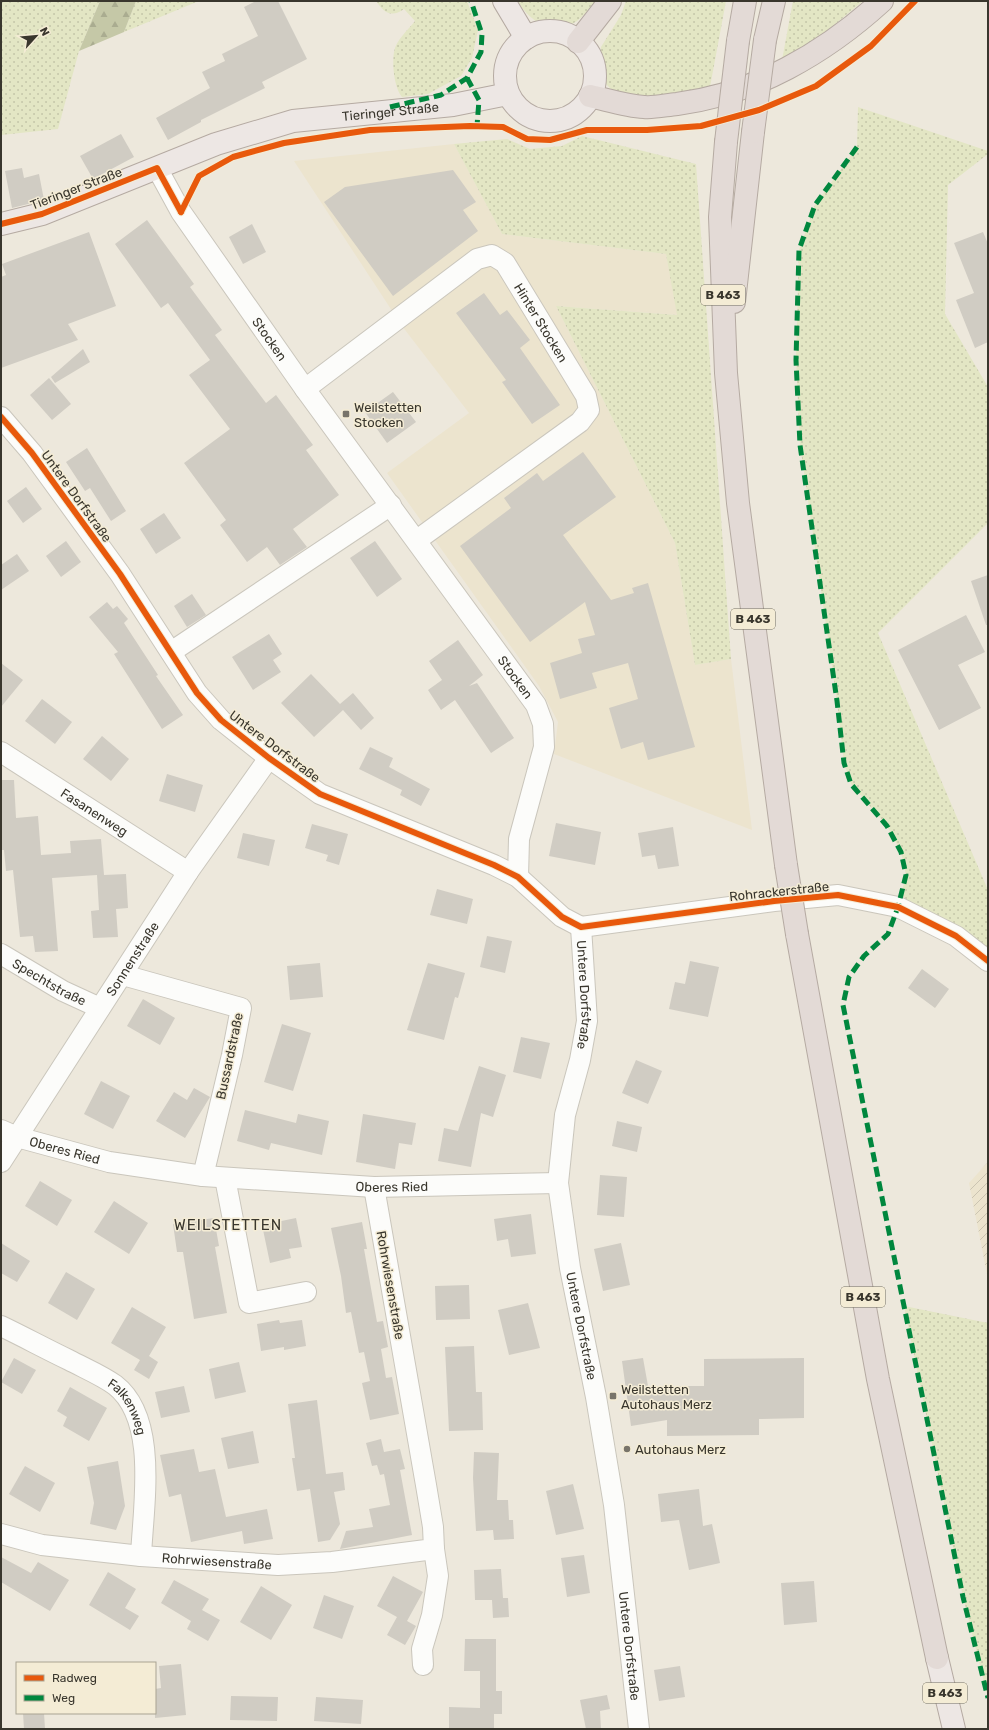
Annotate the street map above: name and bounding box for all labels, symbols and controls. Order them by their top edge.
north arrow [16,16,56,56]
text: N [37,25,52,38]
street label: Tieringer Straße [341,99,439,124]
street label: Tieringer Straße [28,164,124,214]
street label: Hinter Stocken [511,280,571,365]
road number: B 463 [701,285,745,305]
street label: Stocken [249,315,290,364]
place label: Weilstetten Stocken [354,400,422,430]
marker: Weilstetten Stocken [341,409,351,419]
street label: Untere Dorfstraße [38,448,115,545]
road number: B 463 [731,609,775,629]
street label: Stocken [495,653,536,702]
street label: Untere Dorfstraße [226,707,323,785]
street label: Fasanenweg [58,785,130,840]
street label: Rohrackerstraße [728,879,830,904]
street label: Sonnenstraße [103,919,162,999]
street label: Untere Dorfstraße [574,940,594,1050]
street label: Spechtstraße [10,956,88,1009]
street label: Bussardstraße [213,1011,246,1101]
street label: Oberes Ried [28,1134,102,1167]
street label: Oberes Ried [355,1179,428,1195]
district label: WEILSTETTEN [174,1216,282,1234]
street label: Rohrwiesenstraße [374,1230,407,1341]
street label: Untere Dorfstraße [563,1271,599,1381]
road number: B 463 [841,1287,885,1307]
street label: Falkenweg [105,1375,149,1437]
place label: Weilstetten Autohaus Merz [621,1382,712,1412]
marker: Weilstetten Autohaus Merz [608,1391,618,1401]
place label: Autohaus Merz [635,1442,726,1457]
marker: Autohaus Merz [622,1444,632,1454]
street label: Rohrwiesenstraße [161,1550,272,1573]
street label: Untere Dorfstraße [616,1591,643,1701]
legend [16,1662,156,1714]
text: Radweg [52,1671,97,1685]
road number: B 463 [923,1683,967,1703]
text: Weg [52,1691,75,1705]

